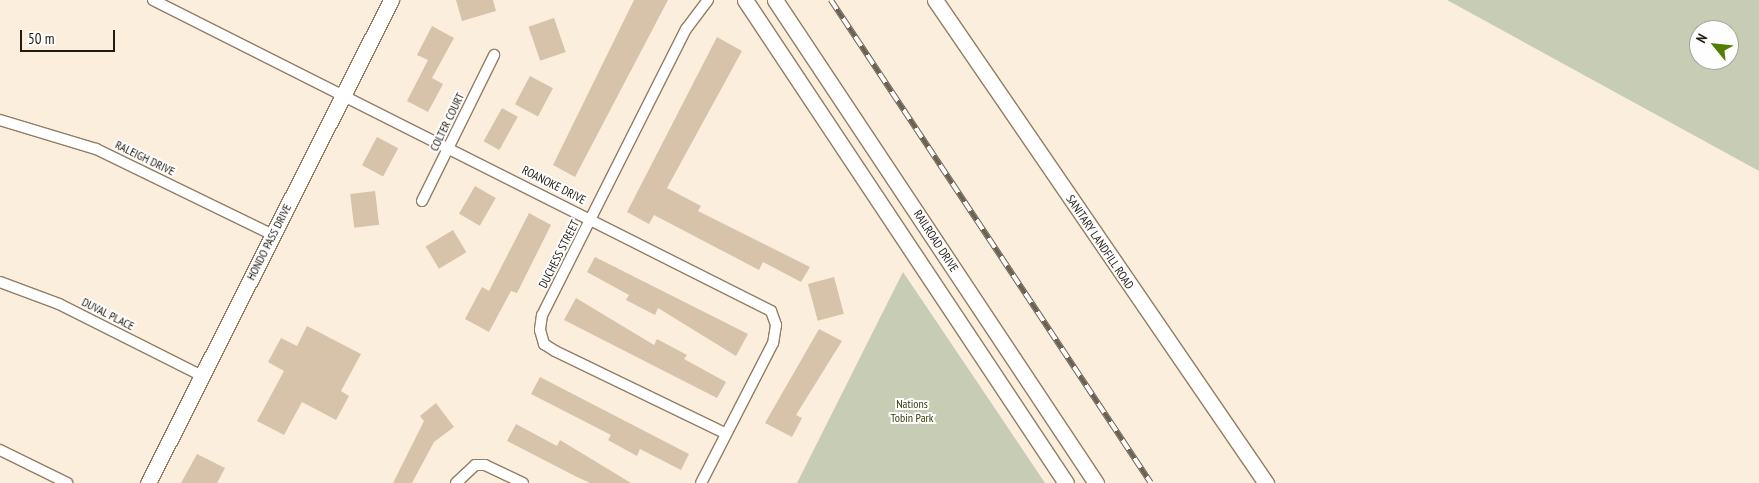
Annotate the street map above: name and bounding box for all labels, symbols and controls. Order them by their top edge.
scale bar [22,20,118,52]
north arrow [1689,20,1739,70]
text: 50 m [28,29,54,48]
text: N [1692,31,1711,46]
street label: COLTER COURT [427,91,467,153]
street label: RALEIGH DRIVE [113,137,177,179]
street label: ROANOKE DRIVE [520,163,588,207]
street label: SANITARY LANDFILL ROAD [1063,192,1137,292]
street label: HONDO PASS DRIVE [244,201,294,283]
street label: RAILROAD DRIVE [911,207,961,275]
street label: DUCHESS STREET [536,218,582,290]
street label: DUVAL PLACE [79,295,137,333]
park label: Nations Tobin Park [891,397,933,425]

